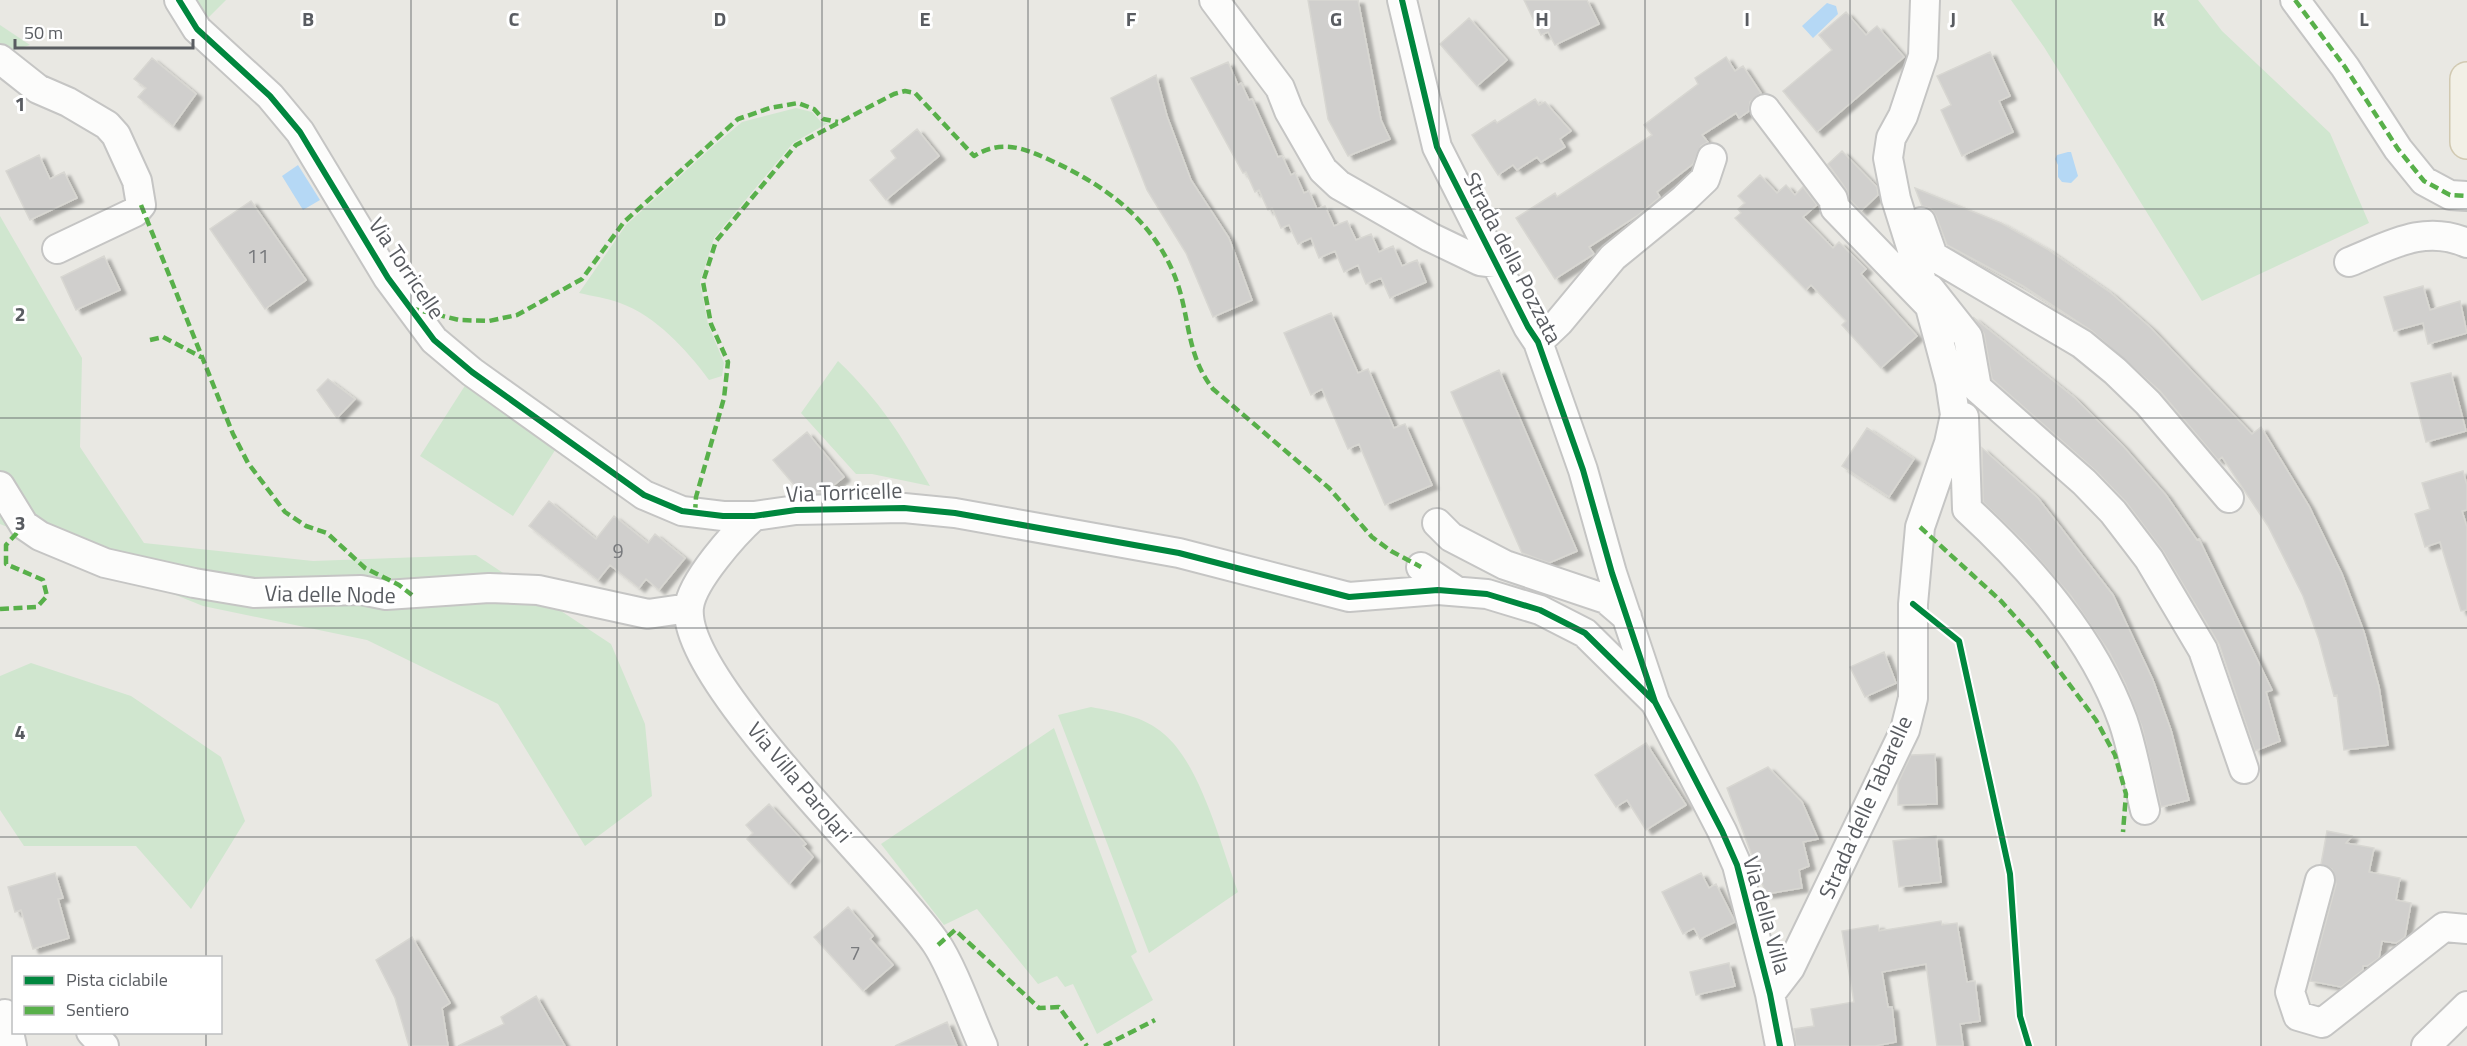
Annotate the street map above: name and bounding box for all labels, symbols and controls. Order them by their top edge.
text: B [302,3,314,34]
text: C [509,3,520,34]
text: D [714,3,726,34]
text: E [919,3,931,34]
text: F [1126,3,1137,34]
text: G [1330,3,1342,34]
text: H [1535,3,1549,34]
text: I [1744,3,1750,34]
text: J [1950,3,1956,34]
text: K [2153,3,2165,34]
text: L [2359,3,2369,34]
scale bar [15,12,194,50]
text: 50 m [24,19,63,46]
text: 1 [14,88,26,119]
street label: Strada della Pozzata [1455,166,1571,350]
street label: Via Torricelle [360,210,454,326]
house number: 11 [247,240,269,271]
text: 2 [14,298,26,329]
street label: Via Torricelle [785,473,903,511]
text: 3 [14,507,26,538]
house number: 9 [612,535,624,566]
street label: Via delle Node [264,576,396,612]
street label: Strada delle Tabarelle [1809,710,1921,904]
street label: Via Villa Parolari [739,714,861,850]
text: 4 [14,716,26,747]
street label: Via della Villa [1734,852,1800,978]
house number: 7 [849,937,861,968]
legend [12,956,222,1034]
text: Pista ciclabile [66,966,168,993]
text: Sentiero [66,996,129,1023]

